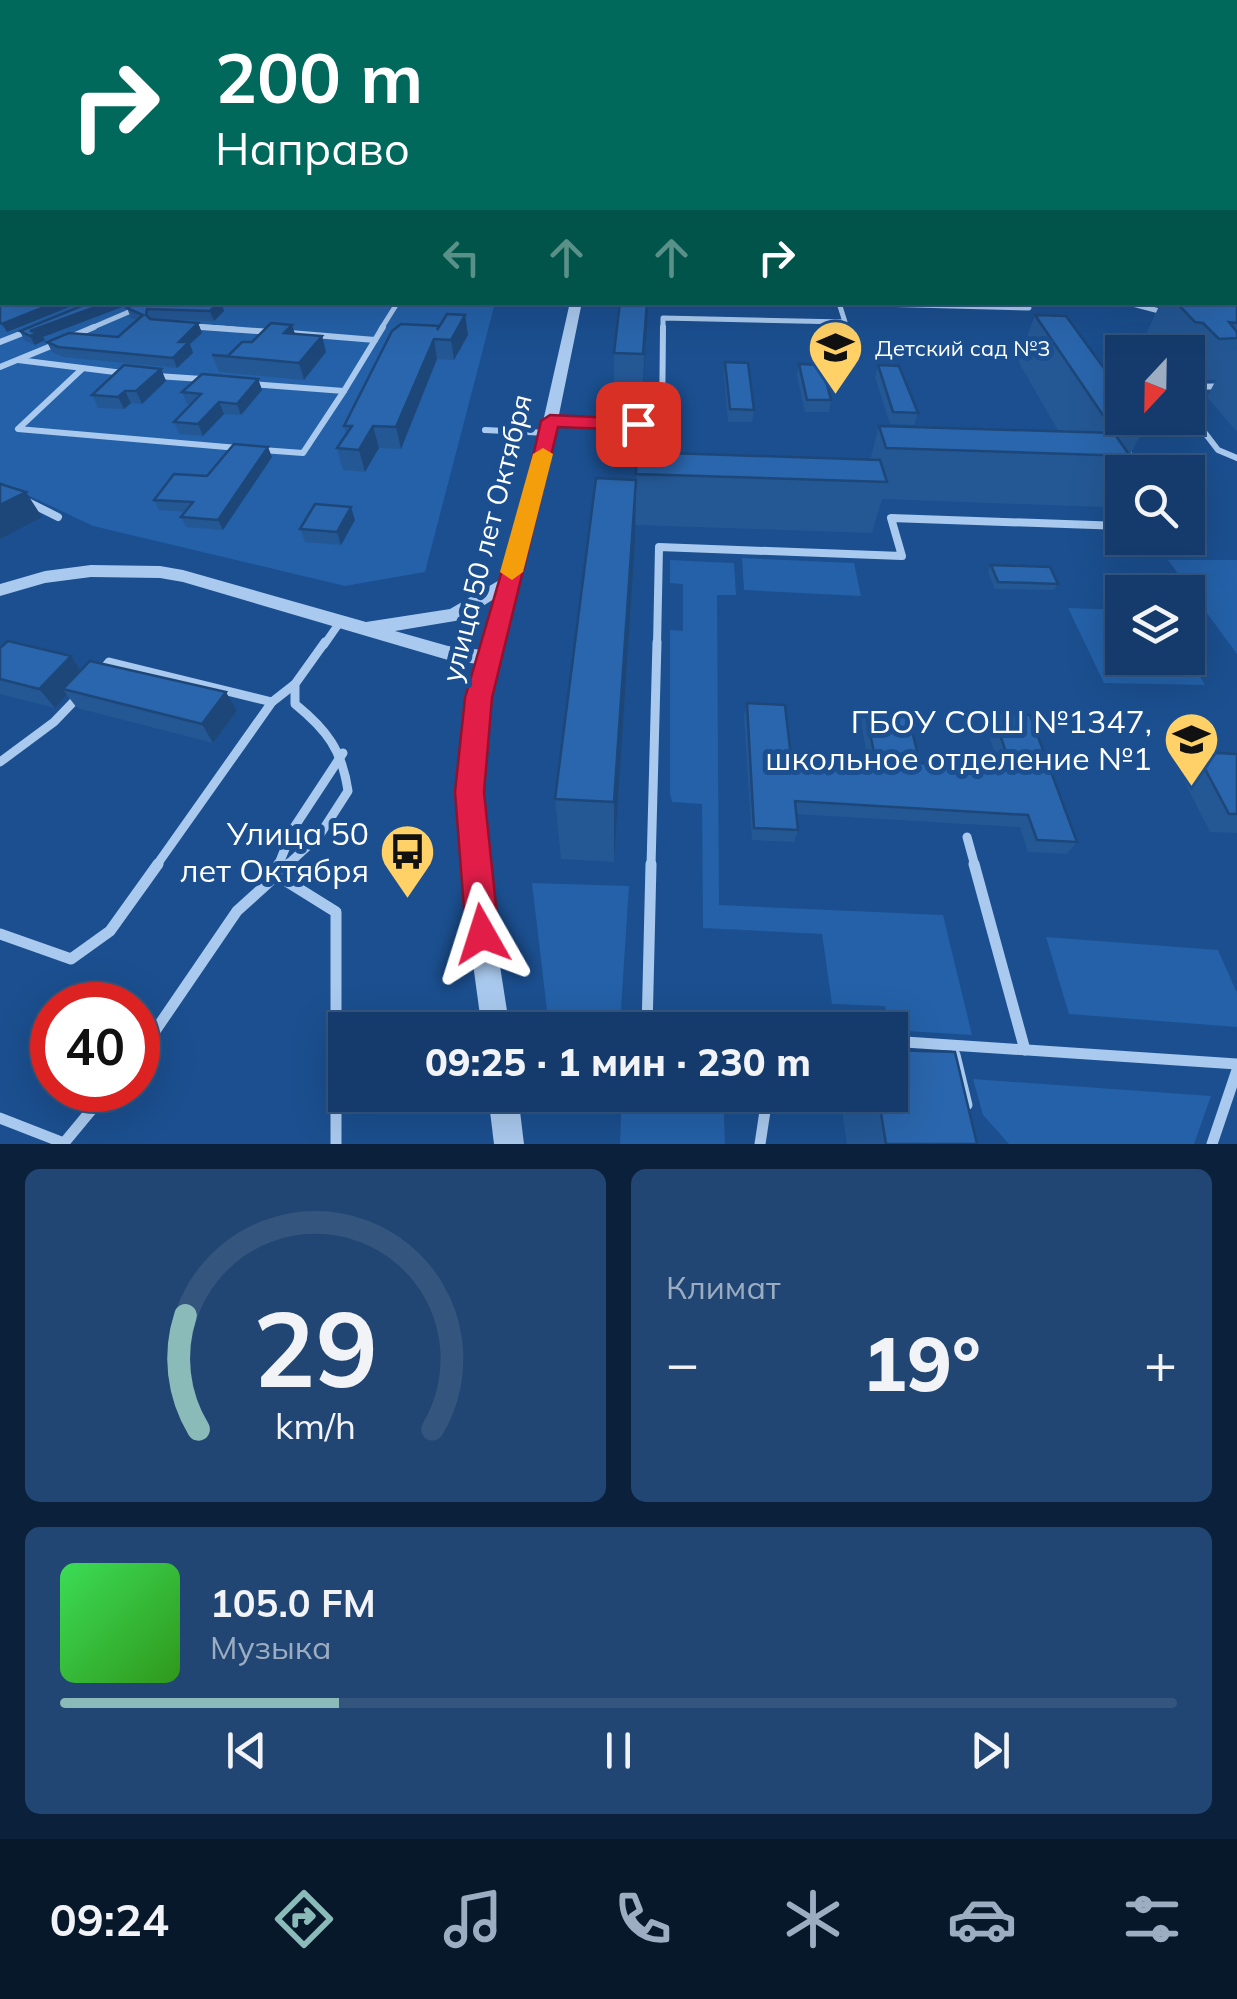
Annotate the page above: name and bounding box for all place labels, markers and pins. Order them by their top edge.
school or university icon: Детский сад №3 [806,318,866,397]
place label: Детский сад №3 [875,334,1050,362]
pin [596,382,681,467]
place label: ГБОУ СОШ №1347, школьное отделение №1 [765,701,1152,778]
school or university icon: ГБОУ СОШ №1347, школьное отделение №1 [1161,709,1221,788]
place label: Улица 50 лет Октября [180,813,369,890]
bus stop icon: Улица 50 лет Октября [378,821,438,900]

